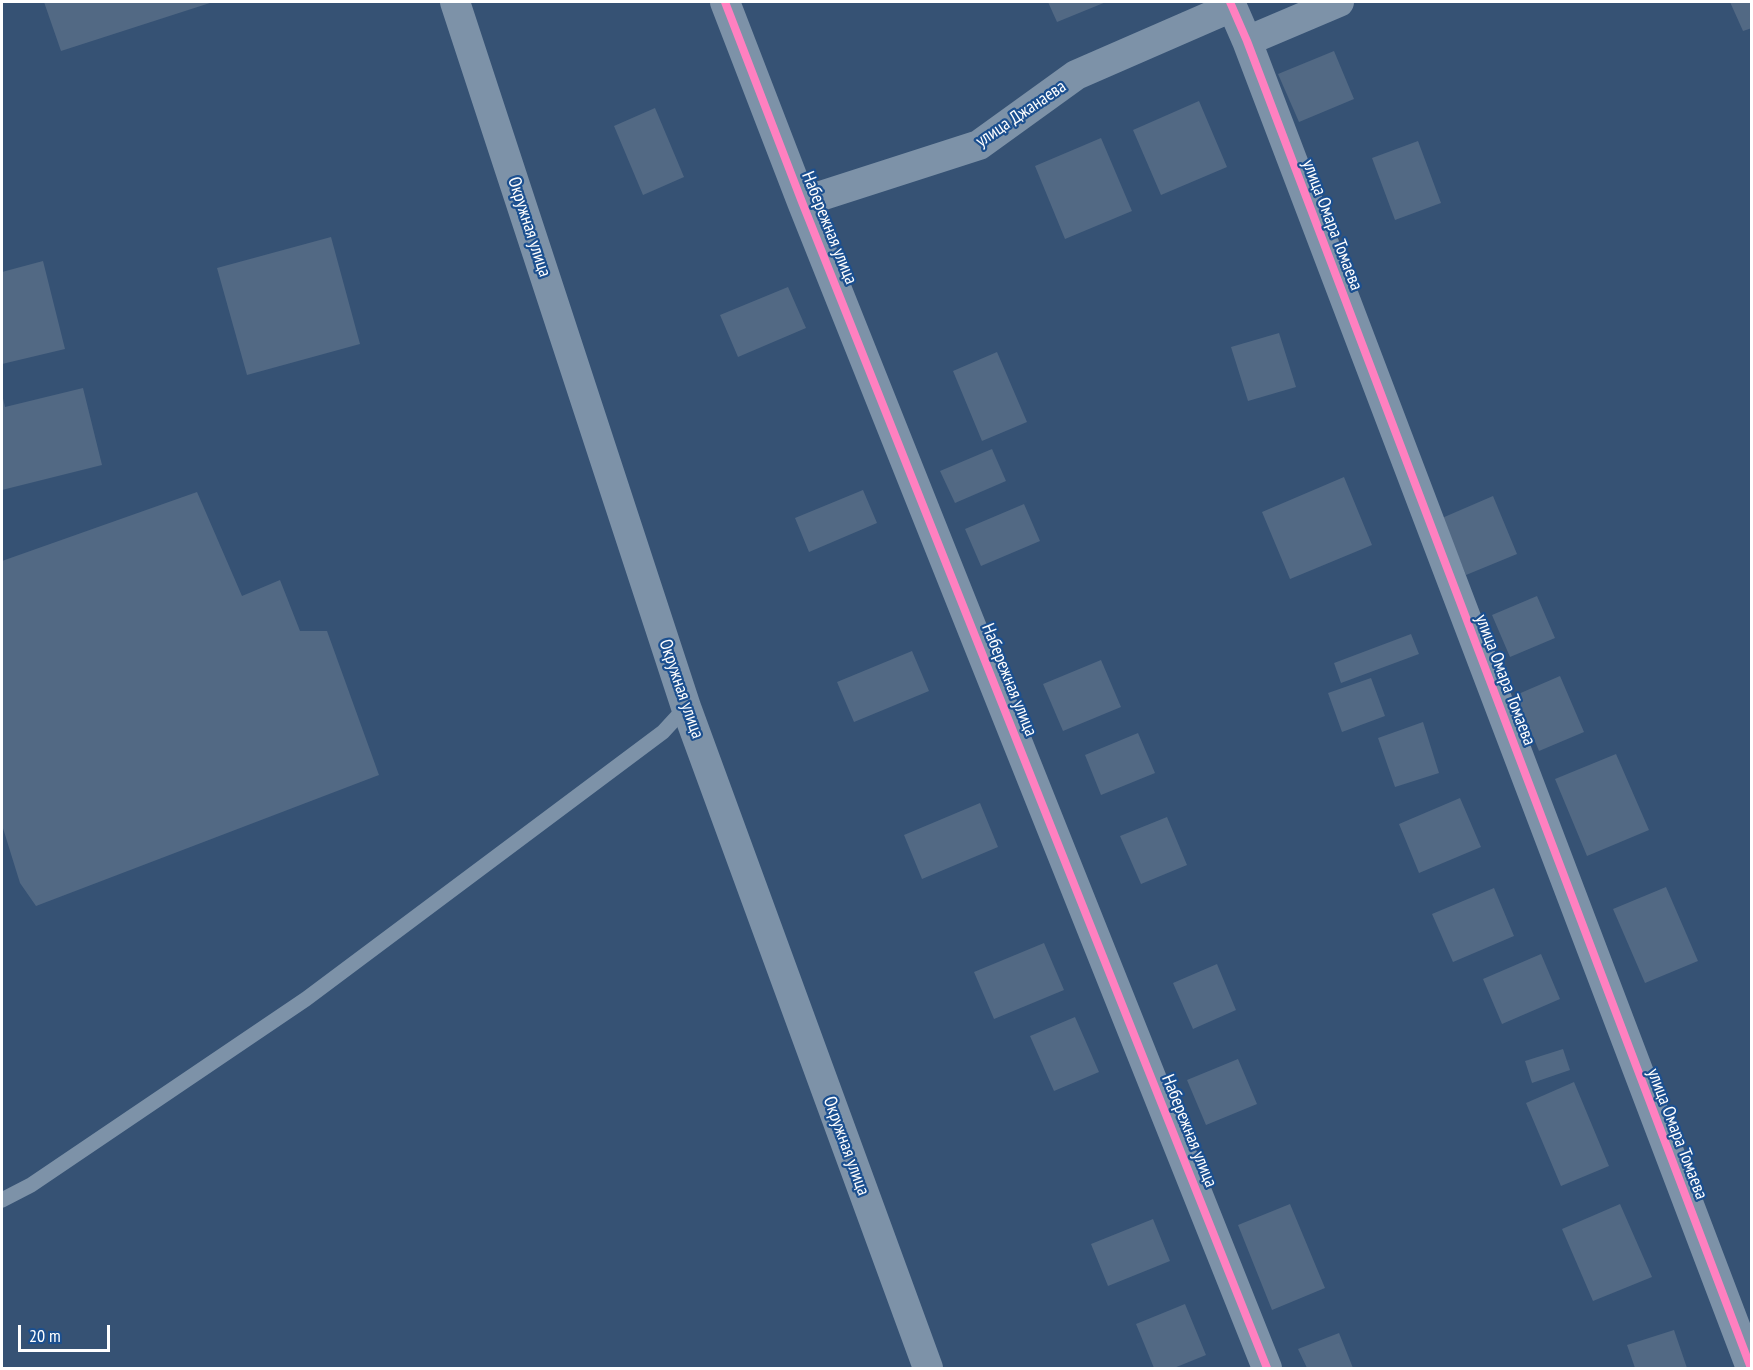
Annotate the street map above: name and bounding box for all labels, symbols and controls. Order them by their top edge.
street label: улица Джанаева [972,76,1070,152]
street label: улица Омара Томаева [1297,156,1367,294]
street label: Набережная улица [797,169,861,287]
street label: Окружная улица [503,174,555,280]
street label: улица Омара Томаева [1470,611,1540,749]
street label: Набережная улица [977,621,1041,739]
street label: Окружная улица [654,636,708,742]
street label: улица Омара Томаева [1642,1065,1712,1203]
street label: Набережная улица [1157,1072,1221,1190]
street label: Окружная улица [818,1094,874,1198]
scale bar [21,1313,112,1351]
text: 20 m [29,1324,61,1347]

